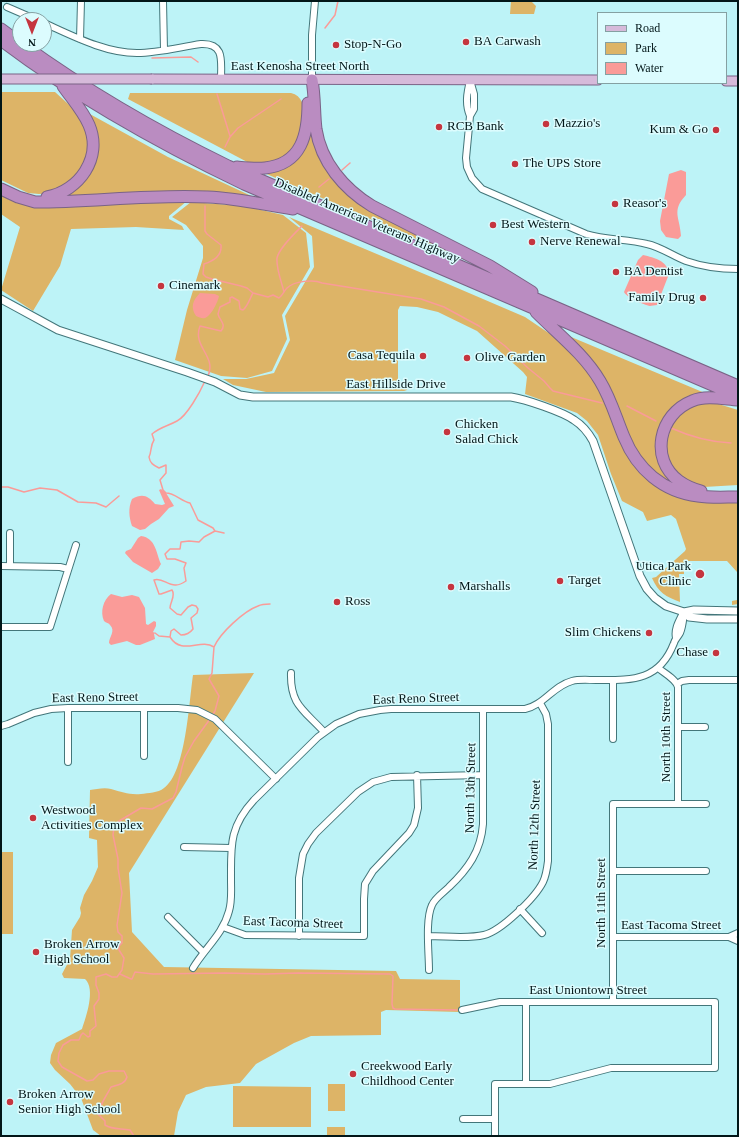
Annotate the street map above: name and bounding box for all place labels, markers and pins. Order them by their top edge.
place label: BA Carwash [474,34,541,50]
place label: Stop-N-Go [344,37,402,53]
marker: BA Carwash [461,37,471,47]
marker: Stop-N-Go [331,40,341,50]
place label: Mazzio's [554,116,600,132]
place label: RCB Bank [447,119,504,135]
marker: Mazzio's [541,119,551,129]
marker: RCB Bank [434,122,444,132]
place label: Kum & Go [650,122,708,138]
marker: Kum & Go [711,125,721,135]
place label: The UPS Store [523,156,601,172]
marker: The UPS Store [510,159,520,169]
place label: Reasor's [623,196,667,212]
marker: Reasor's [610,199,620,209]
place label: Best Western [501,217,570,233]
marker: Best Western [488,220,498,230]
place label: Nerve Renewal [540,234,620,250]
marker: Nerve Renewal [527,237,537,247]
place label: BA Dentist [624,264,683,280]
marker: BA Dentist [611,267,621,277]
place label: Cinemark [169,278,220,294]
marker: Cinemark [156,281,166,291]
place label: Family Drug [628,290,695,306]
marker: Family Drug [698,293,708,303]
place label: Casa Tequila [348,348,415,364]
place label: Olive Garden [475,350,545,366]
marker: Casa Tequila [418,351,428,361]
marker: Olive Garden [462,353,472,363]
place label: Chicken Salad Chick [455,417,518,448]
marker: Chicken Salad Chick [442,427,452,437]
place label: Utica Park Clinic [636,559,691,590]
marker: Utica Park Clinic [694,568,706,580]
place label: Target [568,573,601,589]
marker: Target [555,576,565,586]
place label: Marshalls [459,579,510,595]
marker: Marshalls [446,582,456,592]
place label: Ross [345,594,370,610]
marker: Ross [332,597,342,607]
place label: Slim Chickens [565,625,641,641]
marker: Slim Chickens [644,628,654,638]
place label: Chase [676,645,708,661]
marker: Chase [711,648,721,658]
place label: Westwood Activities Complex [41,803,142,834]
marker: Westwood Activities Complex [28,813,38,823]
place label: Broken Arrow High School [44,937,119,968]
marker: Broken Arrow High School [31,947,41,957]
place label: Creekwood Early Childhood Center [361,1059,454,1090]
marker: Creekwood Early Childhood Center [348,1069,358,1079]
place label: Broken Arrow Senior High School [18,1087,121,1118]
marker: Broken Arrow Senior High School [5,1097,15,1107]

